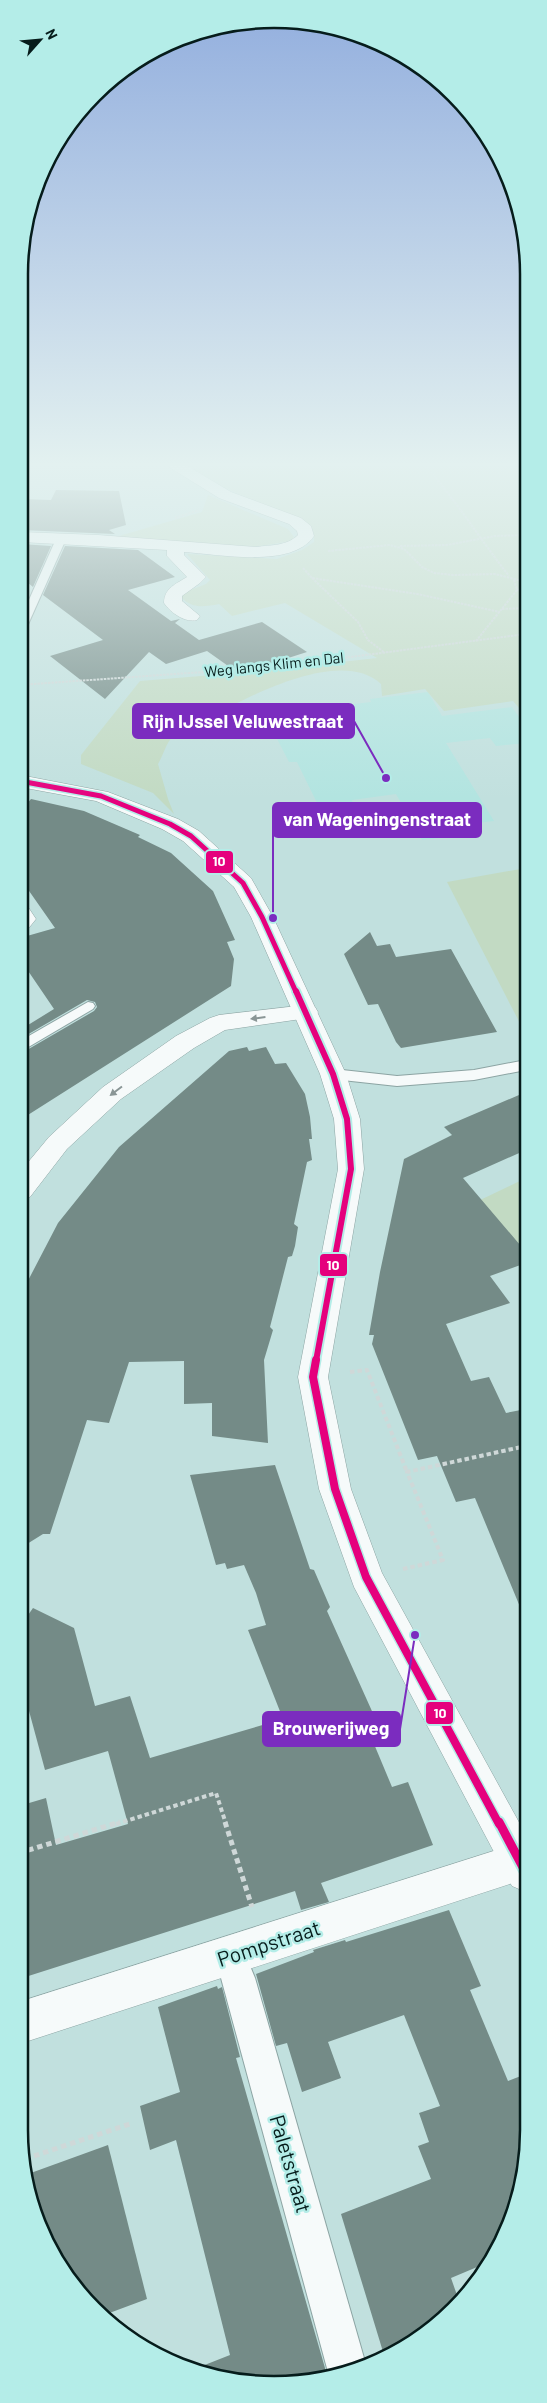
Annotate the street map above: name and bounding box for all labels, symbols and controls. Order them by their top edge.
north arrow [15,15,65,65]
text: N [42,26,62,42]
street label: Weg langs Klim en Dal [203,648,344,680]
callout: Rijn IJssel Veluwestraat [133,704,354,738]
text: Rijn IJssel Veluwestraat [143,709,343,732]
callout: van Wageningenstraat [273,803,481,837]
text: van Wageningenstraat [283,807,471,830]
line badge: 10 [205,850,234,874]
text: 10 [213,852,225,869]
one-way arrow [249,1014,265,1022]
one-way arrow [109,1086,123,1096]
line badge: 10 [319,1253,348,1277]
text: 10 [327,1256,339,1273]
line badge: 10 [425,1701,454,1725]
text: 10 [434,1704,446,1721]
callout: Brouwerijweg [263,1712,400,1746]
text: Brouwerijweg [273,1716,389,1739]
street label: Pompstraat [214,1914,323,1971]
street label: Paletstraat [266,2112,317,2216]

